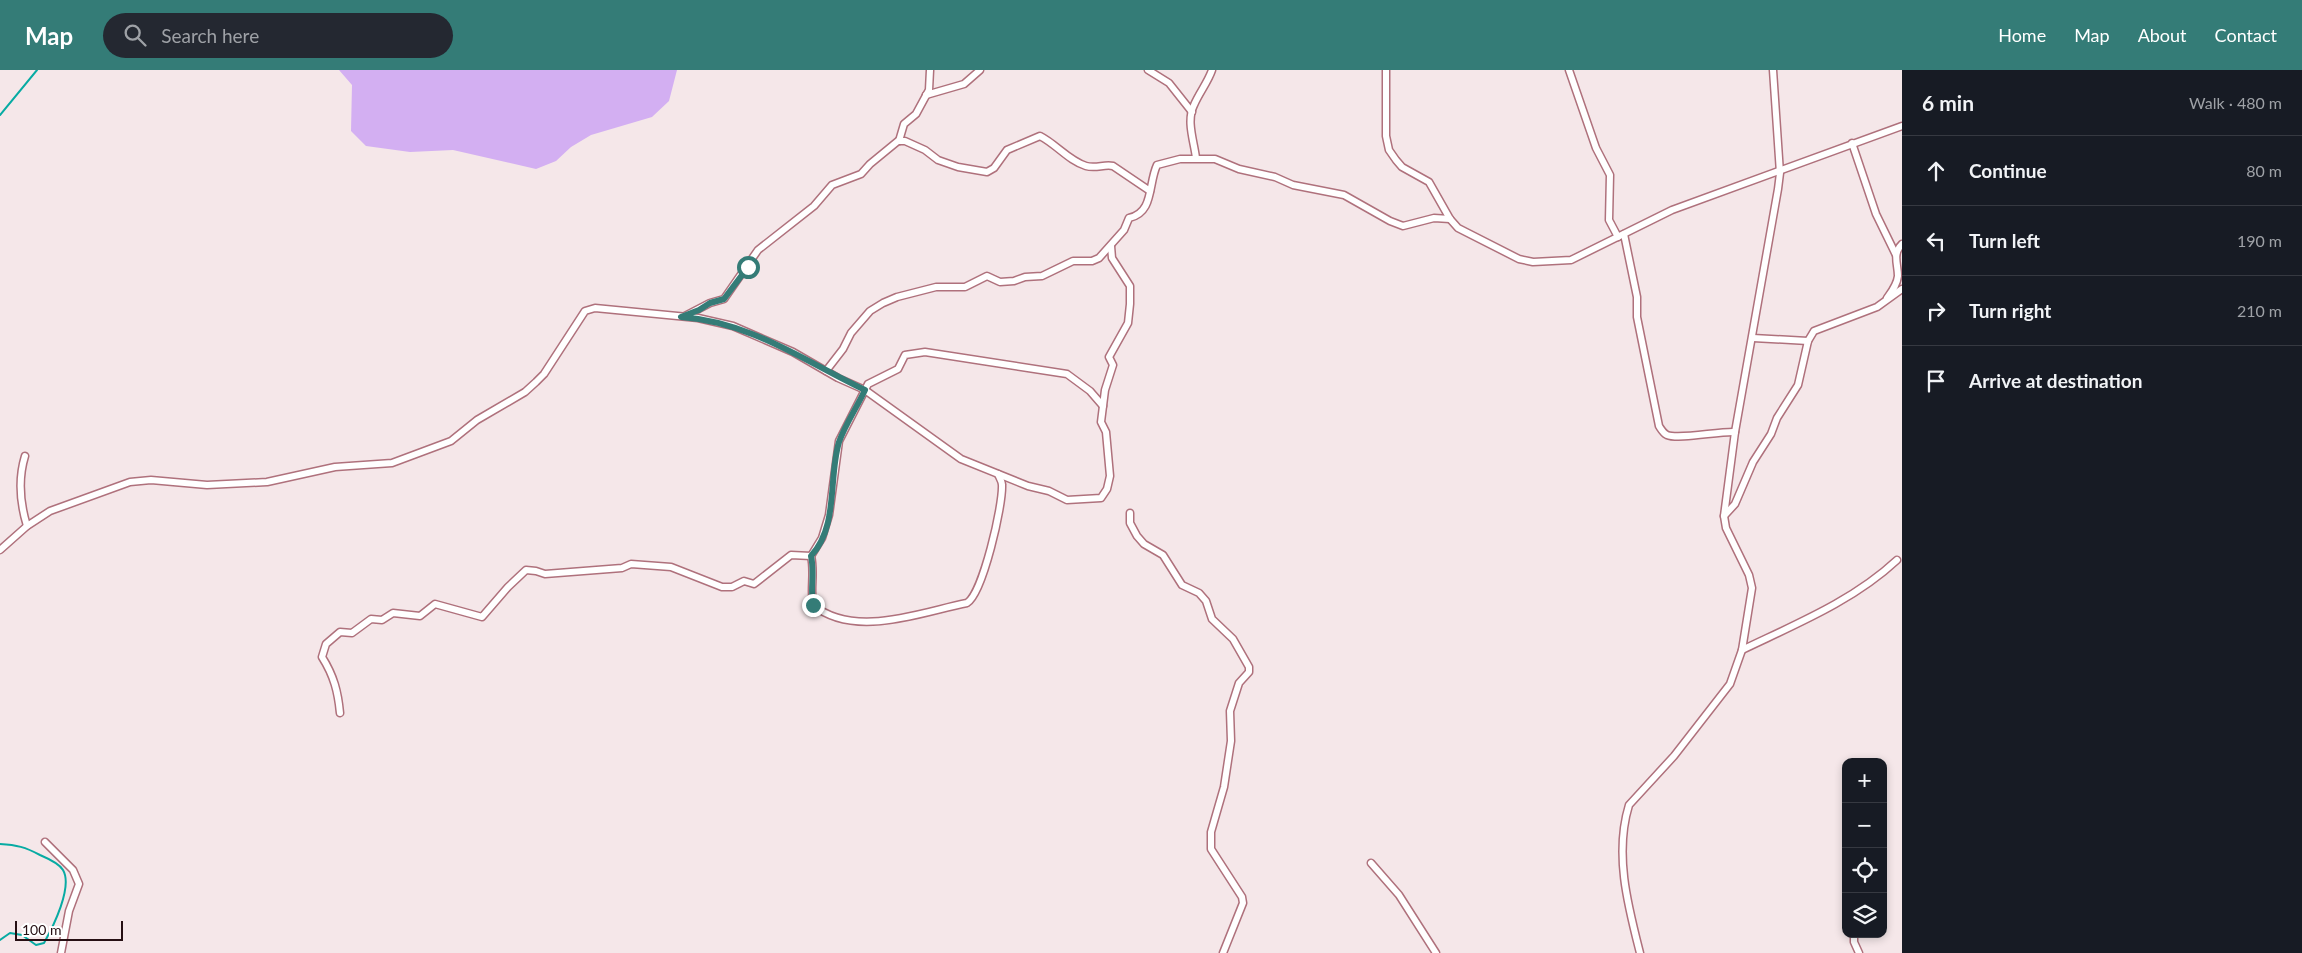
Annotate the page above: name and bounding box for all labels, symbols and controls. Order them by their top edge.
search box [103,13,453,58]
text: Map [25,21,73,50]
icon: search [121,21,149,49]
text: Search here [161,24,259,47]
text: Home [1998,24,2046,46]
text: Map [2074,24,2110,46]
text: About [2138,24,2187,46]
text: Contact [2215,24,2277,46]
text: 6 min [1922,90,1974,115]
text: Walk · 480 m [2189,93,2282,112]
icon: ahead [1922,157,1950,185]
text: Continue [1969,159,2047,182]
text: 80 m [2246,161,2282,180]
icon: left [1922,227,1950,255]
text: Turn left [1969,229,2040,252]
text: 190 m [2237,231,2282,250]
route start [737,256,760,279]
icon: right [1922,297,1950,325]
text: Turn right [1969,299,2051,322]
text: 210 m [2237,301,2282,320]
icon: arrive [1922,367,1950,395]
text: Arrive at destination [1969,369,2142,392]
route end [802,594,825,617]
map controls [1842,758,1887,938]
button: + [1842,758,1887,803]
button: − [1842,803,1887,848]
button: locate [1842,848,1887,893]
button: layers [1842,893,1887,938]
scale bar [15,918,122,941]
text: 100 m [22,921,61,938]

